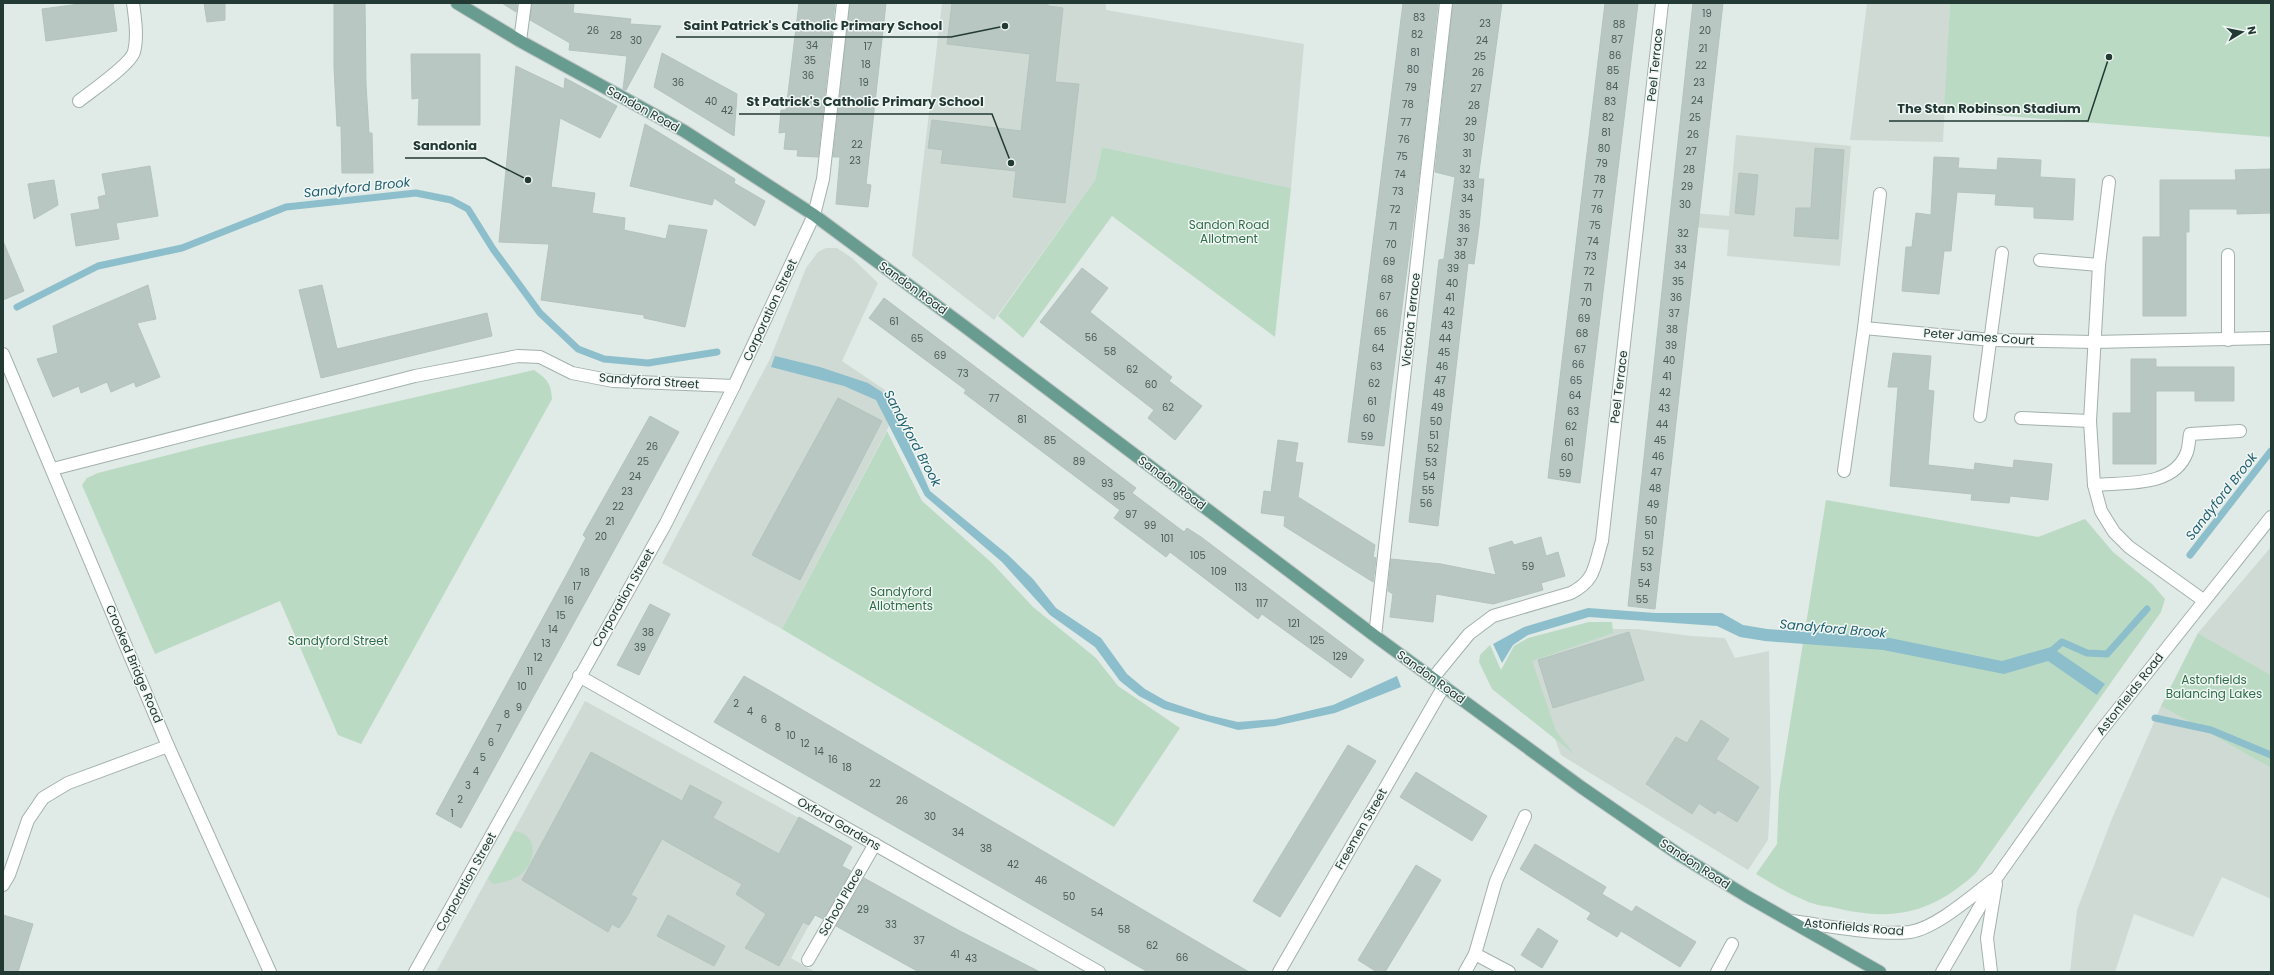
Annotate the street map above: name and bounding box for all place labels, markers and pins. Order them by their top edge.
callout: Saint Patrick's Catholic Primary School [676,12,951,37]
callout: St Patrick's Catholic Primary School [739,89,992,114]
callout: The Stan Robinson Stadium [1889,96,2088,121]
callout: Sandonia [405,133,485,158]

